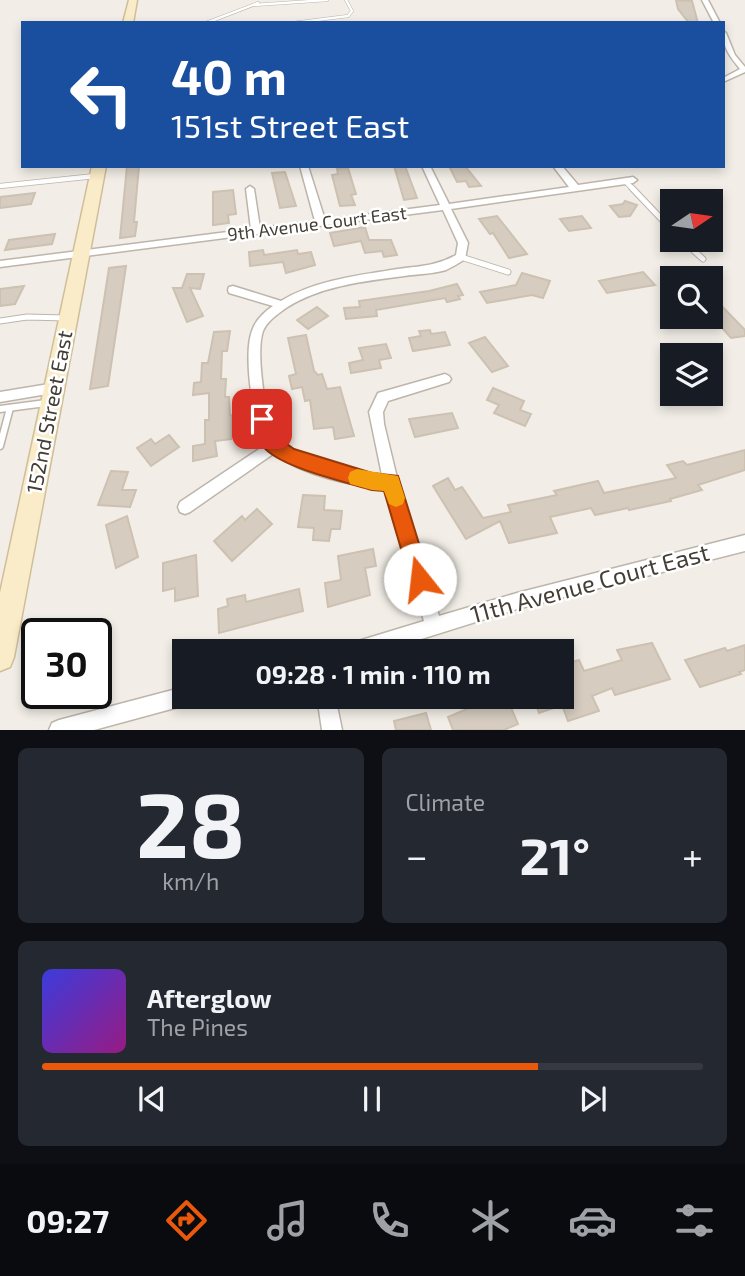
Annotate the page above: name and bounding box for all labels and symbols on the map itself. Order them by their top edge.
north arrow [660,189,723,252]
street label: 9th Avenue Court East [226,201,408,245]
street label: 152nd Street East [20,328,77,495]
pin [232,389,292,449]
street label: 11th Avenue Court East [467,537,712,628]
position arrow [383,542,457,616]
speed limit sign: 30 [21,618,112,709]

